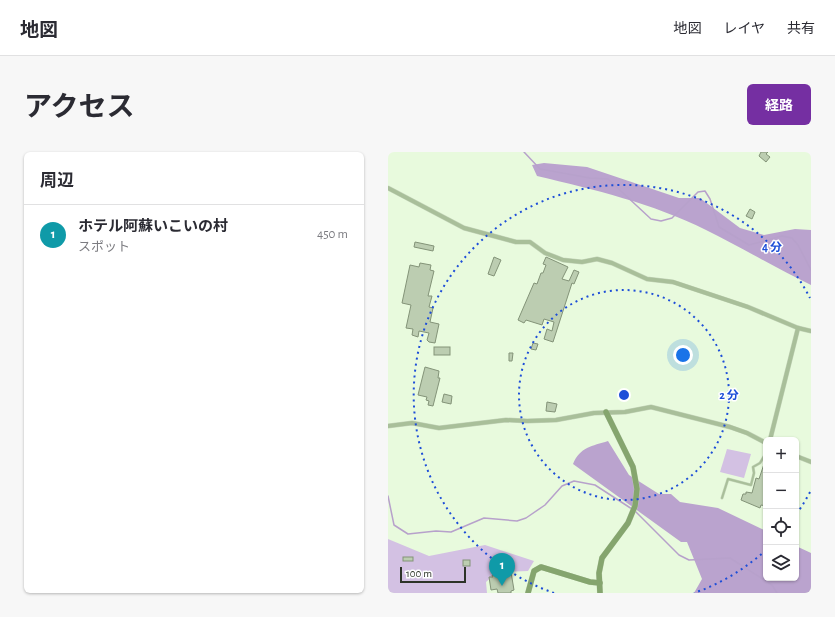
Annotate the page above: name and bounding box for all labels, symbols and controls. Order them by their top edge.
text: 地図 [20,21,58,40]
text: 地図 [673,22,701,36]
text: レイヤ [723,22,765,36]
text: 共有 [787,22,815,36]
button: 経路 [747,84,811,125]
text: アクセス [24,94,135,122]
text: 周辺 [40,172,74,189]
text: ホテル阿蘇いこいの村 [78,219,228,234]
text: 1 [51,228,55,241]
text: 450 m [317,228,348,241]
text: スポット [78,241,130,254]
text: 4 分 [762,241,782,253]
your location [673,345,693,365]
centre of rings [617,388,631,402]
text: 2 分 [719,389,739,401]
map controls [763,437,799,581]
button: + [763,437,799,473]
button: − [763,473,799,509]
button: locate [763,509,799,545]
button: layers [763,545,799,581]
pin: 1 [489,553,515,586]
scale bar [400,565,466,584]
text: 100 m [406,568,432,579]

